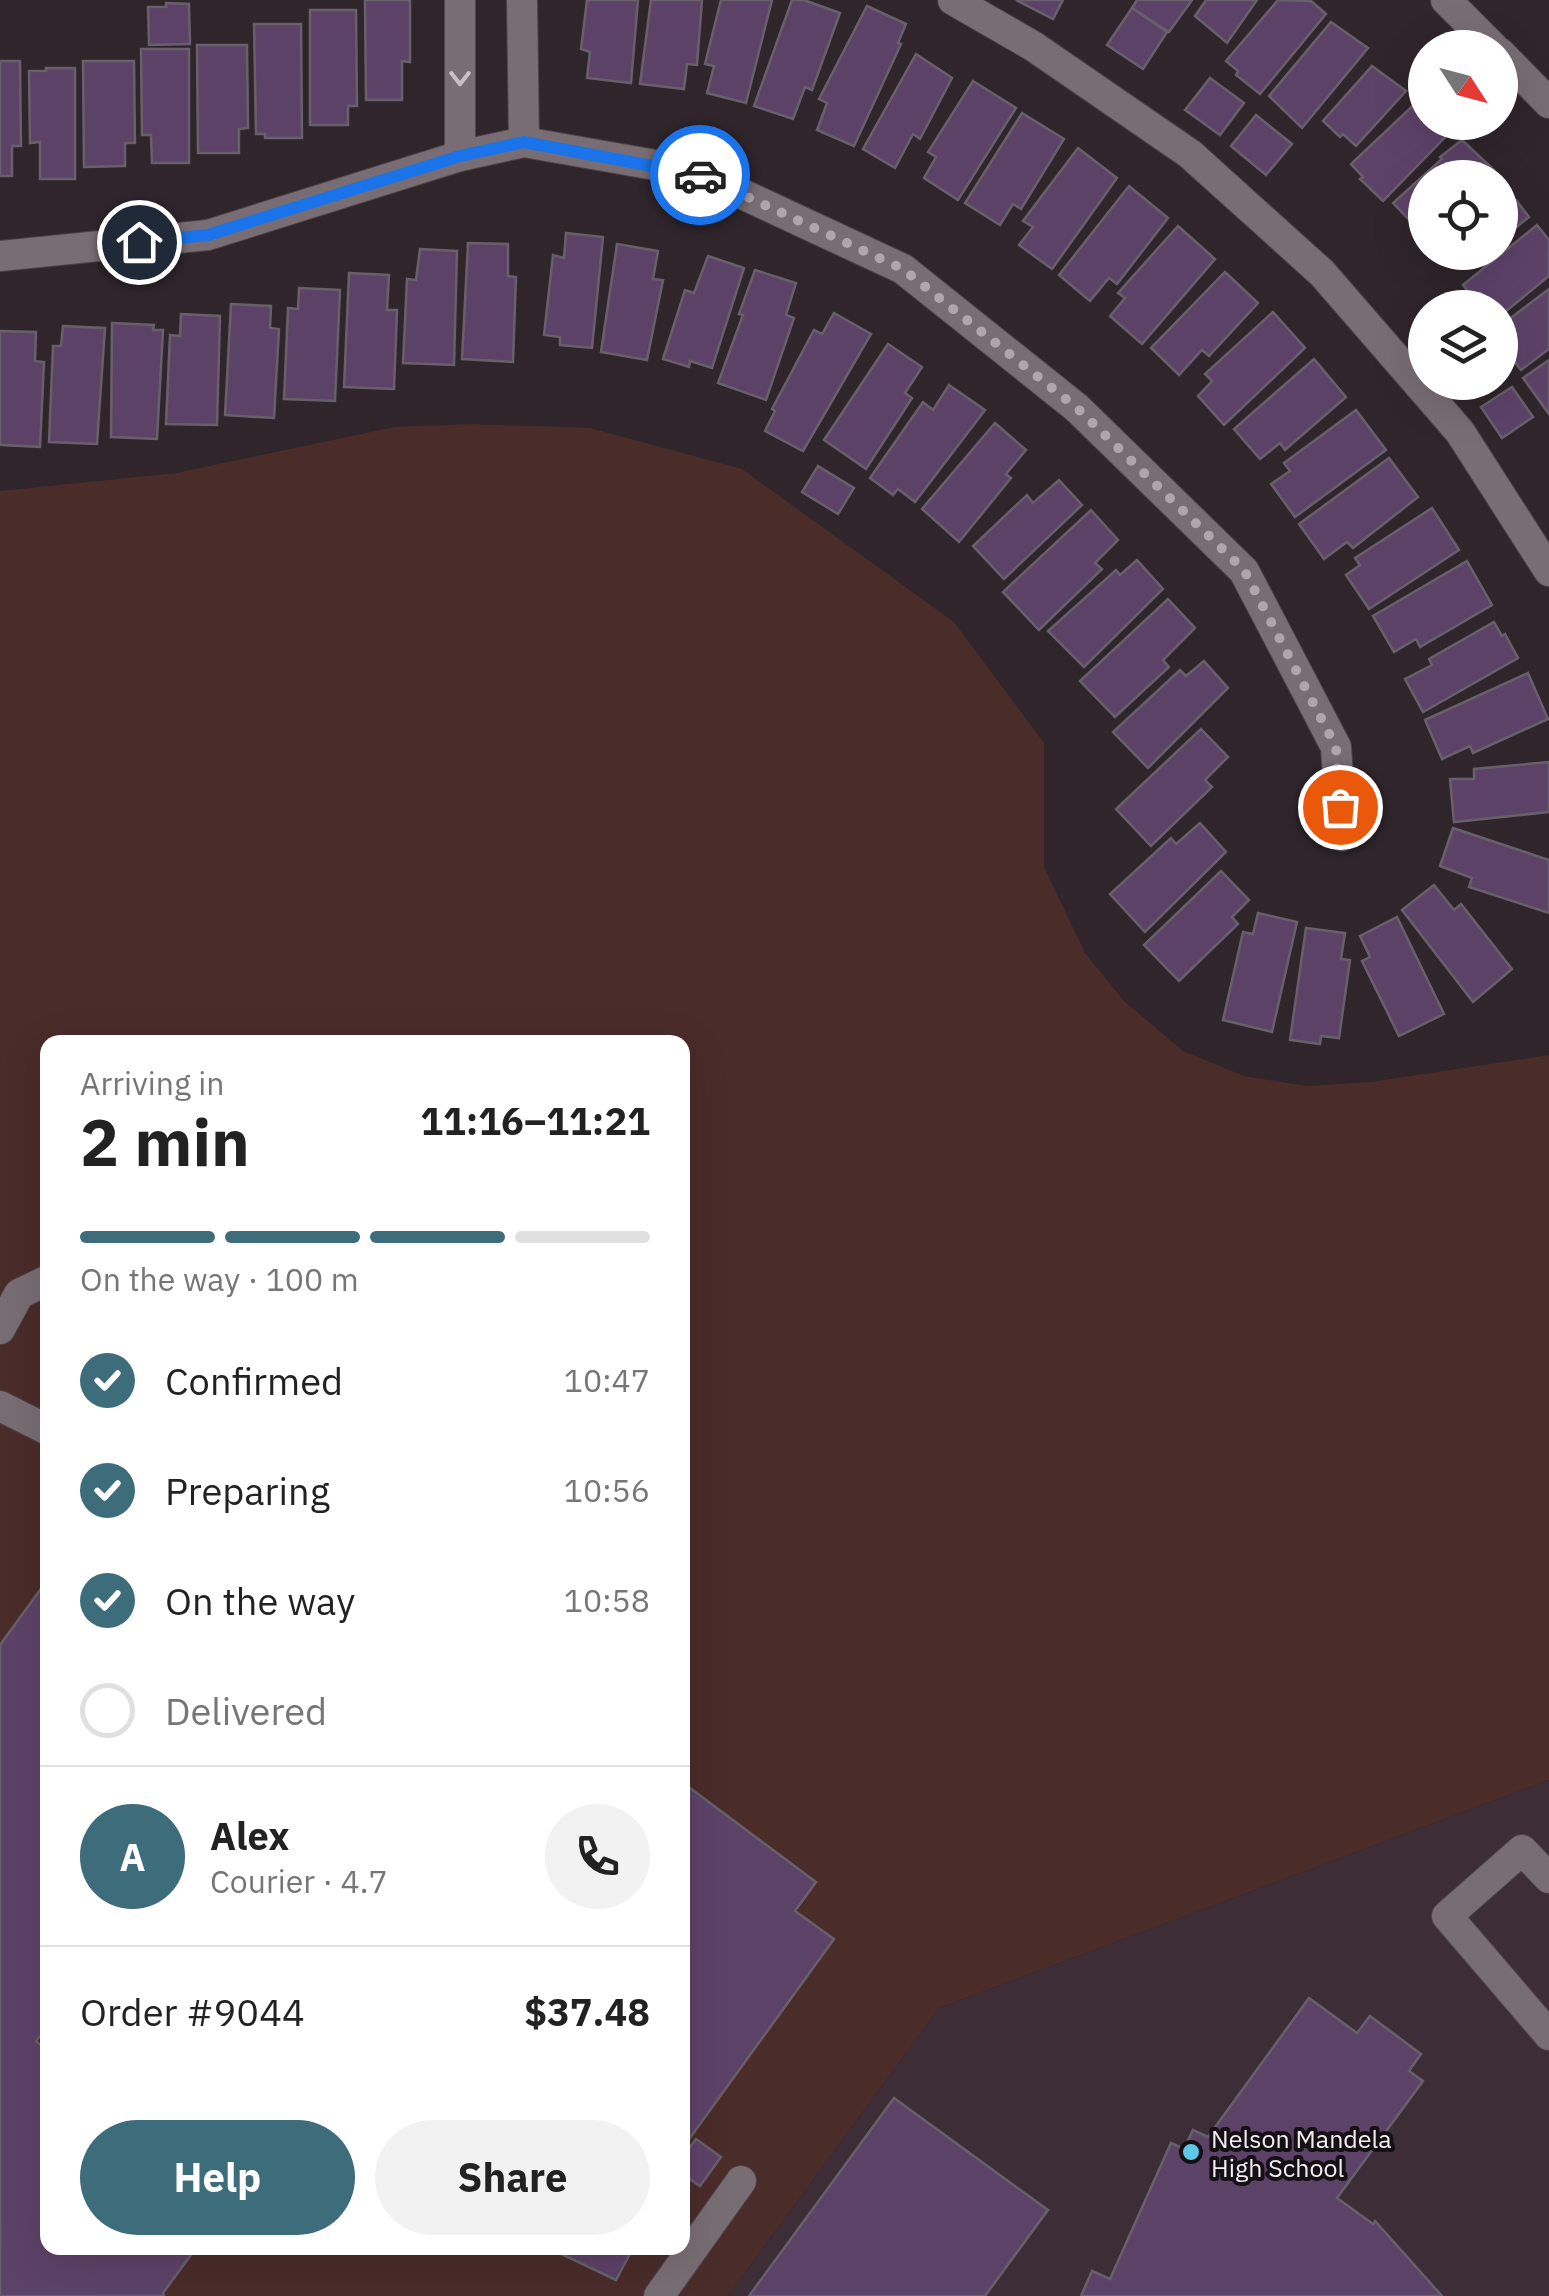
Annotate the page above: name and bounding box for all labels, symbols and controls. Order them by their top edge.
north arrow [1408,30,1518,140]
map controls [1408,30,1518,400]
one-way arrow [449,72,471,87]
courier [650,125,750,225]
icon: car [673,148,728,203]
button: locate [1408,160,1518,270]
pin [97,200,182,285]
icon: home [112,215,167,270]
button: layers [1408,290,1518,400]
pin [1298,765,1383,850]
icon: bag [1313,780,1368,835]
text: Arriving in [80,1062,225,1104]
text: 11:16–11:21 [420,1096,650,1145]
text: 2 min [80,1099,250,1184]
text: On the way · 100 m [80,1258,359,1300]
icon: check [80,1353,135,1408]
text: Confirmed [165,1356,343,1405]
text: 10:47 [564,1359,650,1401]
icon: check [80,1463,135,1518]
text: Preparing [165,1466,330,1515]
text: 10:56 [564,1469,650,1511]
icon: check [80,1573,135,1628]
text: On the way [165,1576,355,1625]
text: 10:58 [564,1579,650,1621]
text: Delivered [165,1686,327,1735]
button: phone [545,1804,650,1909]
text: Alex [210,1811,290,1860]
text: A [119,1832,146,1881]
text: Courier · 4.7 [210,1860,388,1902]
text: Order #9044 [80,1987,305,2036]
text: $37.48 [524,1987,650,2036]
button: Help [80,2120,355,2235]
button: Share [375,2120,650,2235]
place label: Nelson Mandela High School [1211,2122,1392,2184]
marker: Nelson Mandela High School [1180,2141,1202,2163]

